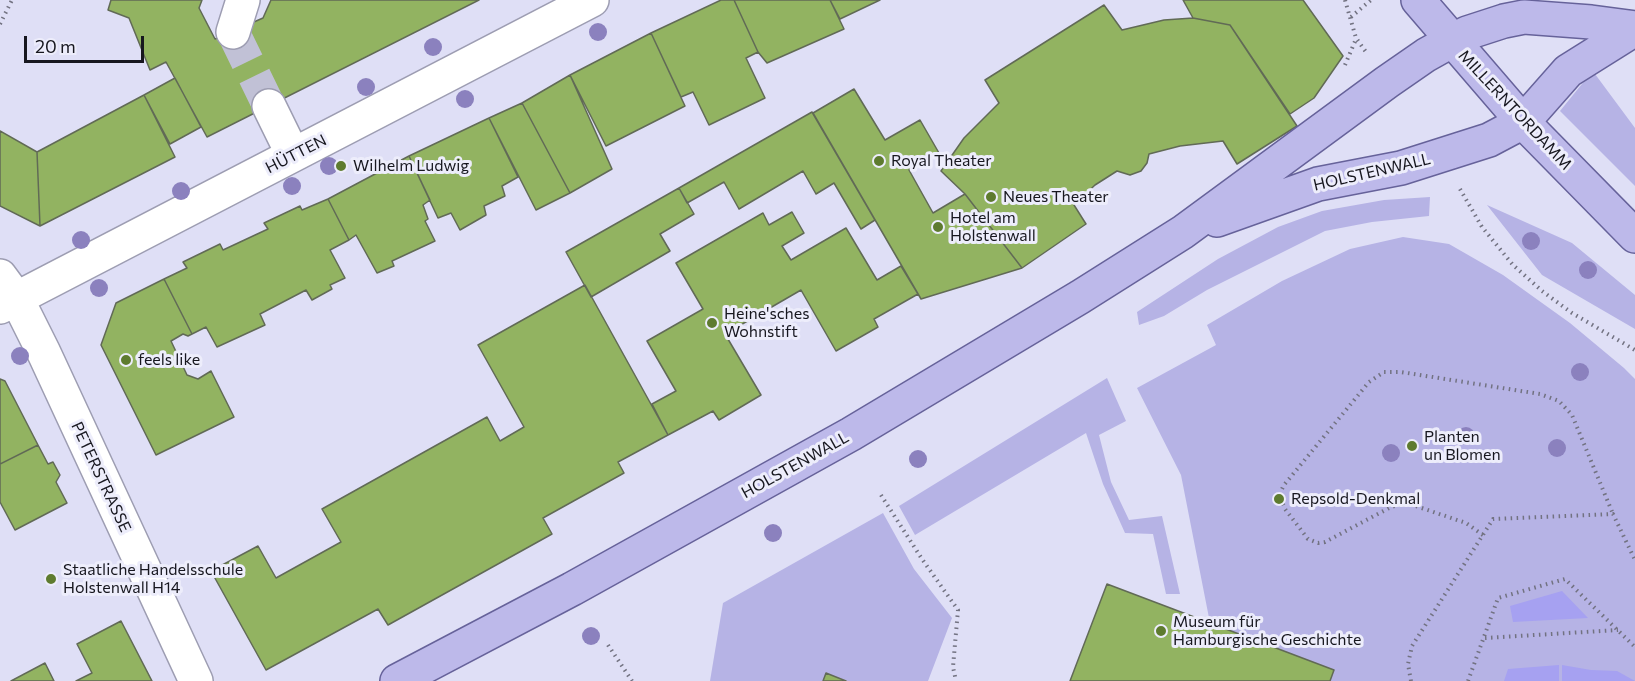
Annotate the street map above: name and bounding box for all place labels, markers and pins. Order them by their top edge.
place label: Royal Theater [891,151,992,171]
marker: Royal Theater [872,154,886,168]
place label: Wilhelm Ludwig [353,156,469,176]
marker: Wilhelm Ludwig [334,159,348,173]
place label: Neues Theater [1003,187,1109,207]
marker: Neues Theater [984,190,998,204]
place label: Hotel am Holstenwall [950,208,1036,246]
marker: Hotel am Holstenwall [931,220,945,234]
place label: Heine'sches Wohnstift [724,304,809,342]
marker: Heine'sches Wohnstift [705,316,719,330]
place label: feels like [138,350,200,370]
marker: feels like [119,353,133,367]
place label: Planten un Blomen [1424,427,1501,465]
marker: Planten un Blomen [1405,439,1419,453]
place label: Repsold-Denkmal [1291,489,1420,509]
marker: Repsold-Denkmal [1272,492,1286,506]
place label: Staatliche Handelsschule Holstenwall H14 [63,560,243,598]
marker: Staatliche Handelsschule Holstenwall H14 [44,572,58,586]
place label: Museum für Hamburgische Geschichte [1173,612,1361,650]
marker: Museum für Hamburgische Geschichte [1154,624,1168,638]

